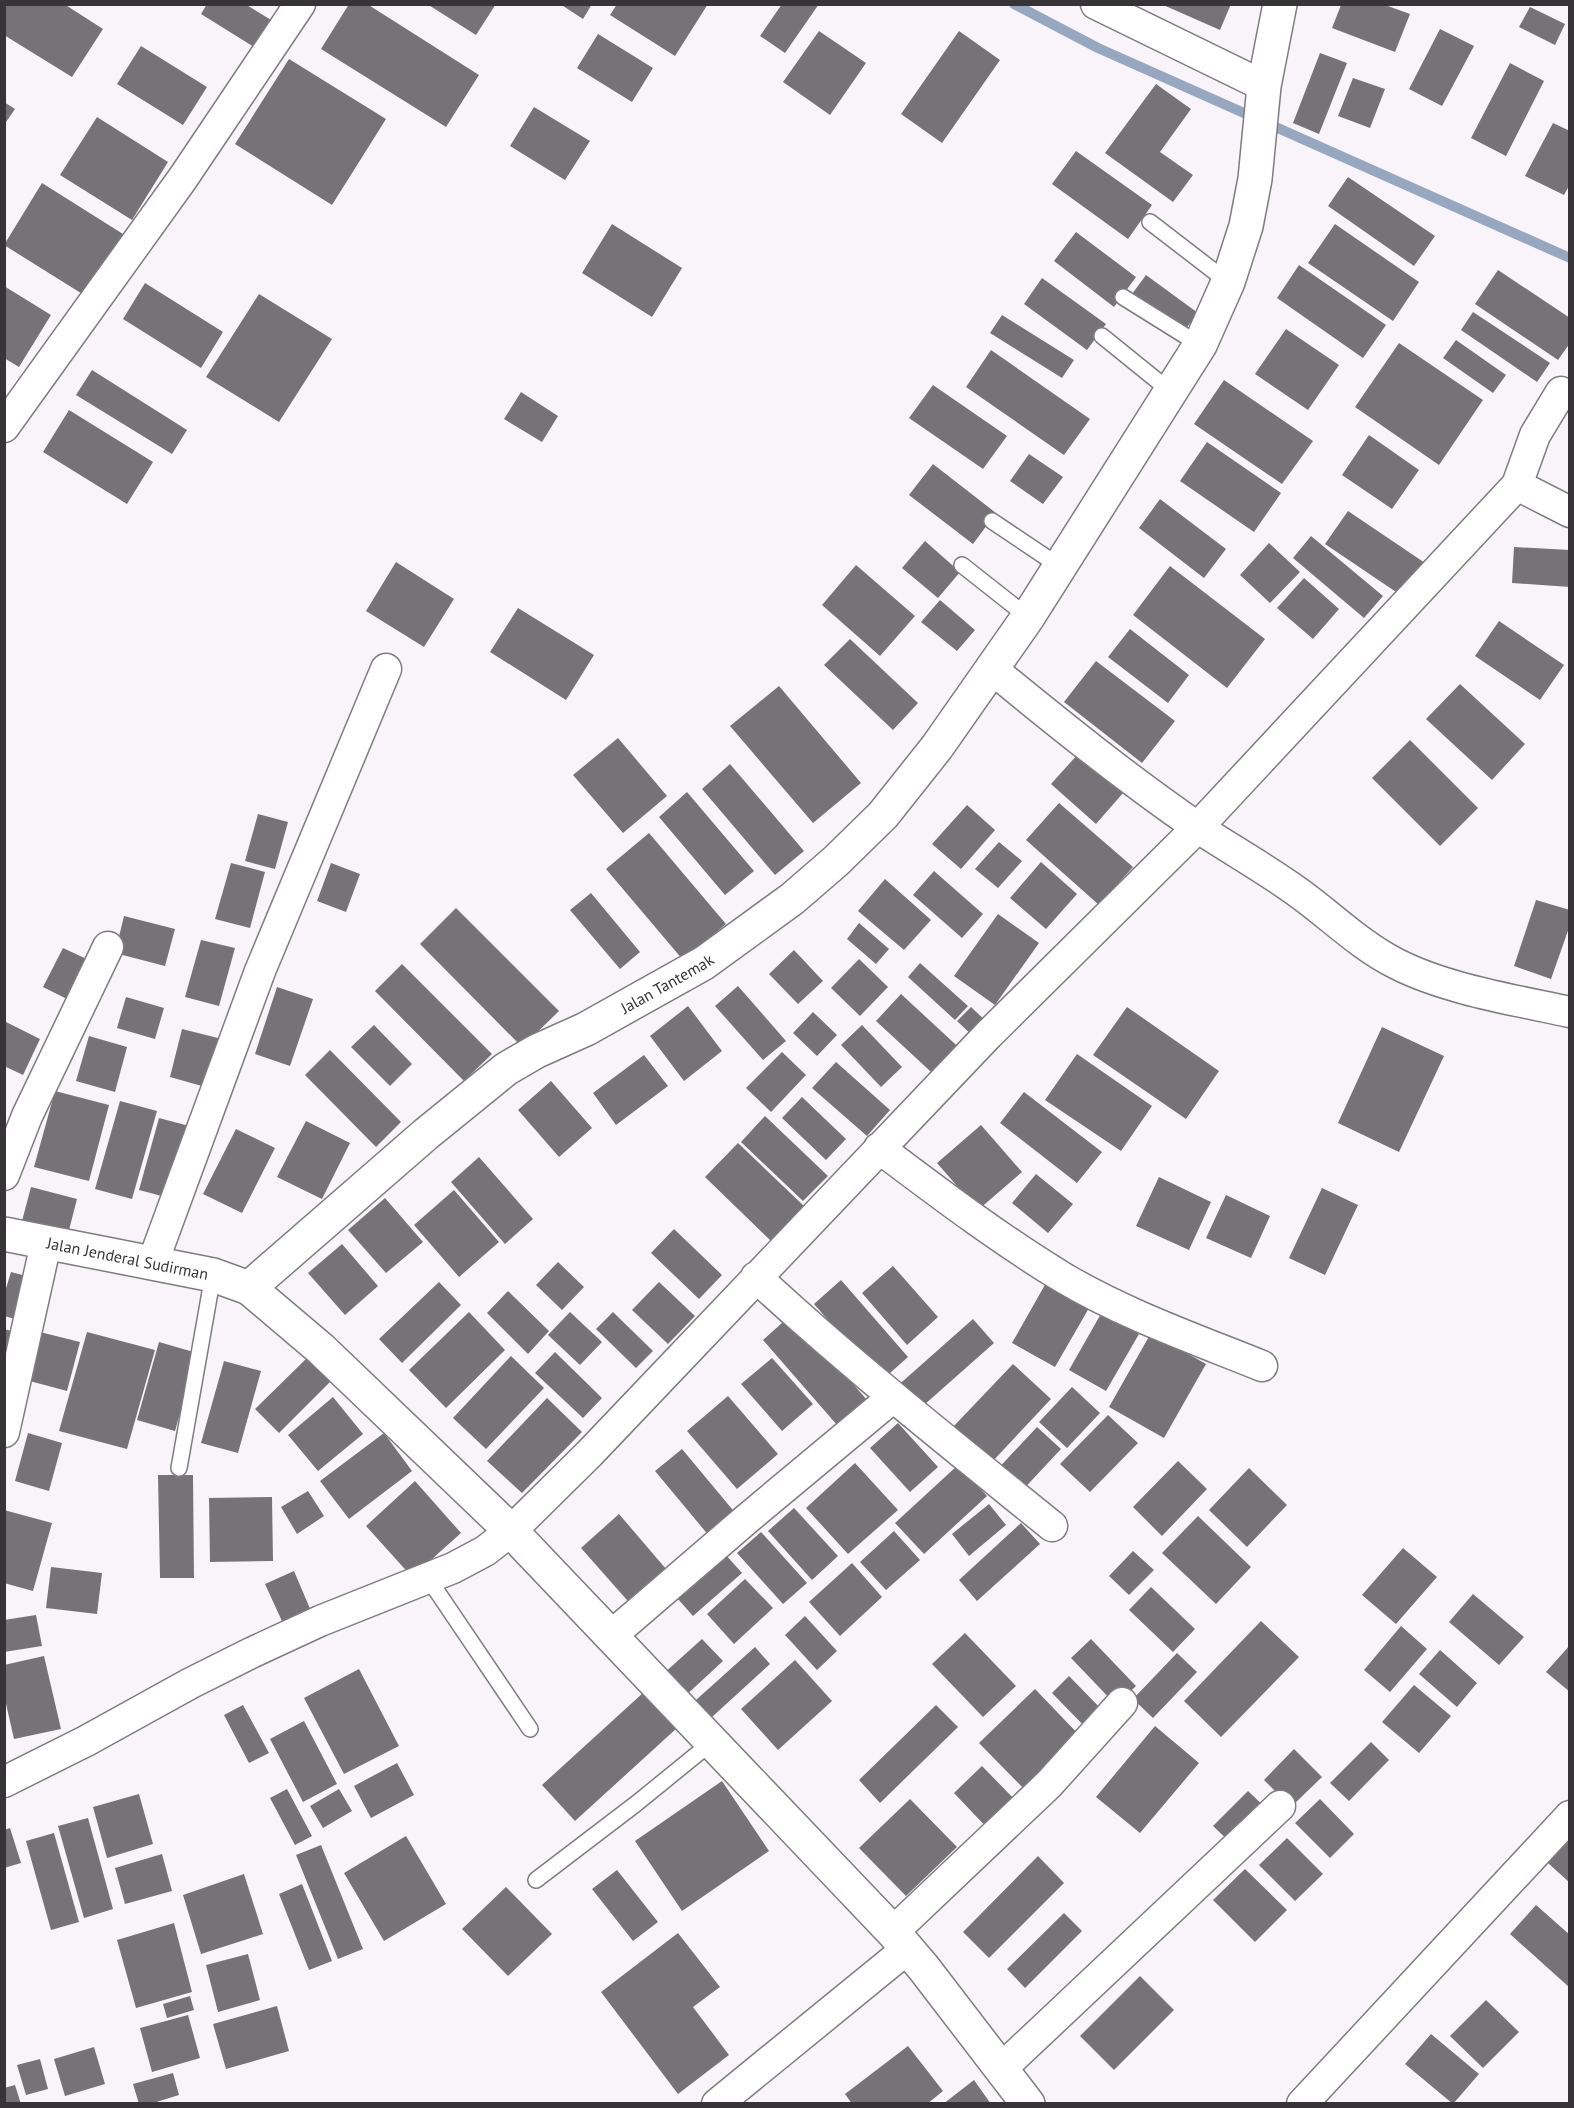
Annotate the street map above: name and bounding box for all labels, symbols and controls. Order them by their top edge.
street label: Jalan Tantemak [616,949,718,1018]
street label: Jalan Jenderal Sudirman [44,1232,210,1284]

